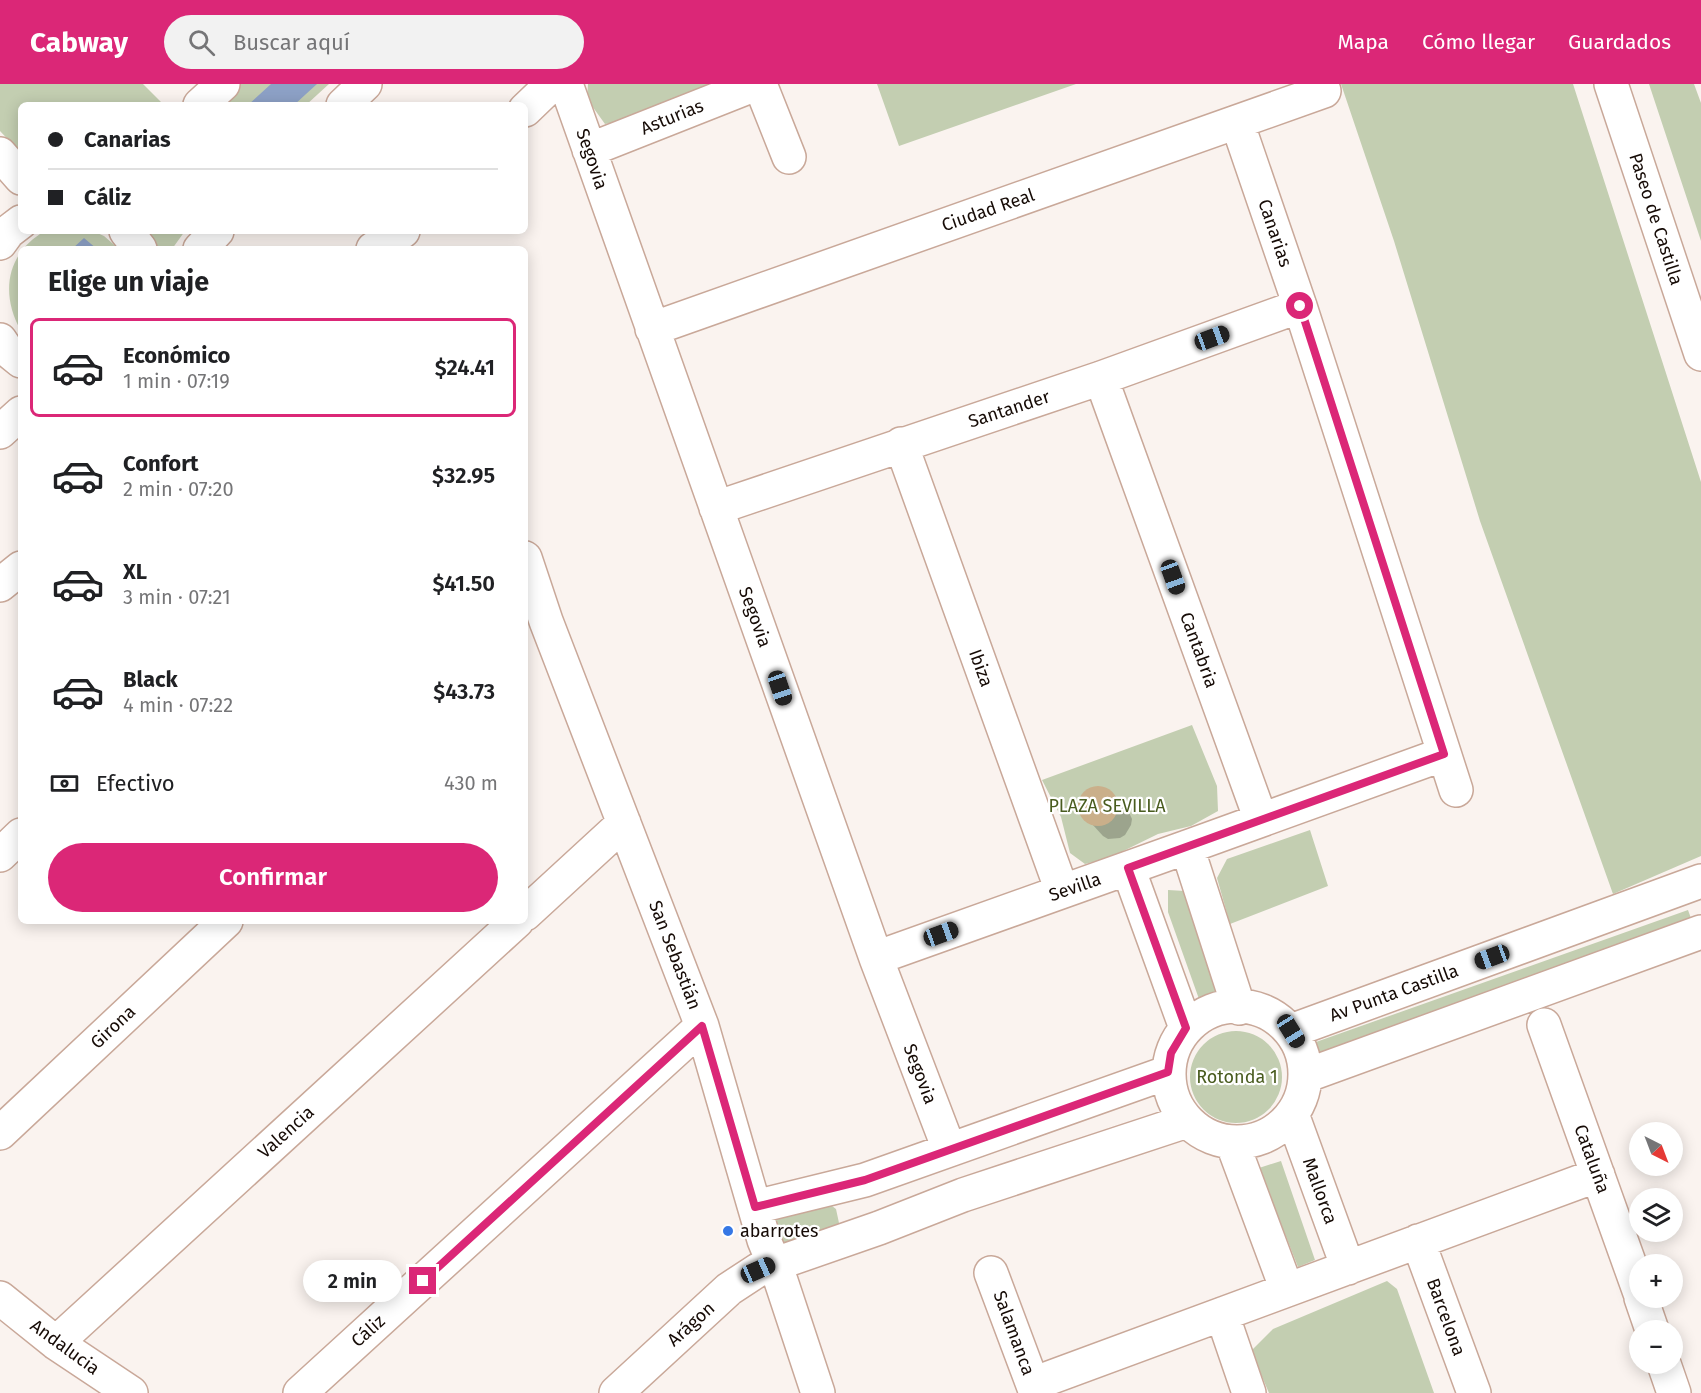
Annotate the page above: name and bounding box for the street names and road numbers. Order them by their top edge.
street label: Asturias [637,94,707,140]
street label: Segovia [571,126,613,192]
street label: Paseo de Castilla [1624,150,1688,288]
street label: Ciudad Real [939,184,1037,236]
street label: Canarias [1253,196,1297,270]
street label: Santander [965,385,1053,433]
street label: Segovia [734,584,776,650]
street label: Cantabria [1175,609,1223,691]
street label: Ibiza [964,646,998,690]
street label: Sevilla [1046,868,1104,906]
street label: San Sebastián [644,897,706,1013]
street label: Av Punta Castilla [1327,959,1461,1027]
street label: Girona [86,1001,140,1053]
street label: Segovia [898,1041,942,1107]
street label: Valencia [253,1101,319,1163]
street label: Cataluña [1569,1122,1615,1196]
street label: Mallorca [1298,1155,1342,1227]
street label: Barcelona [1422,1275,1470,1359]
street label: Salamanca [989,1288,1039,1378]
street label: Arágon [663,1297,719,1351]
street label: Cáliz [347,1310,389,1352]
street label: Andalucia [26,1314,104,1380]

